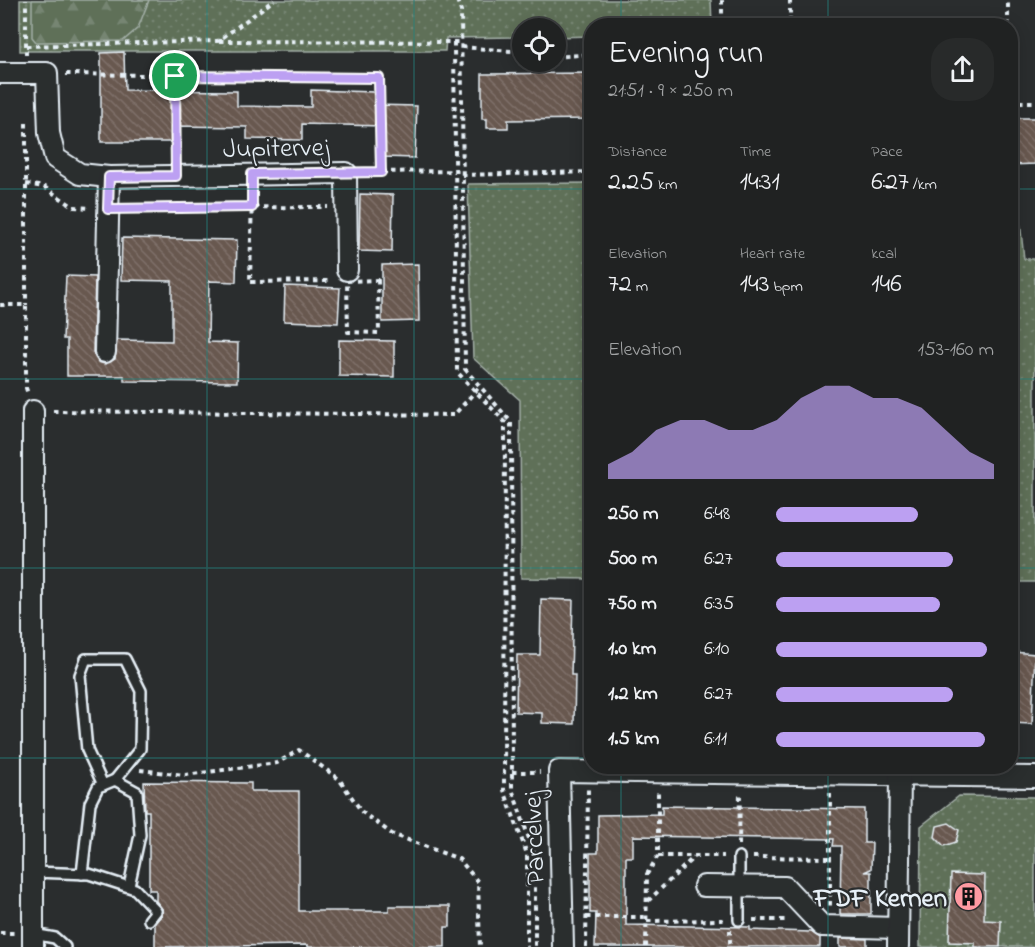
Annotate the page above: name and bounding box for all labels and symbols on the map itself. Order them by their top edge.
pin [149,50,200,101]
street label: Jupitervej [223,129,330,170]
street label: Parcelvej [514,790,557,886]
place label: FDF Kernen [812,880,947,919]
building icon: FDF Kernen [952,881,984,913]

